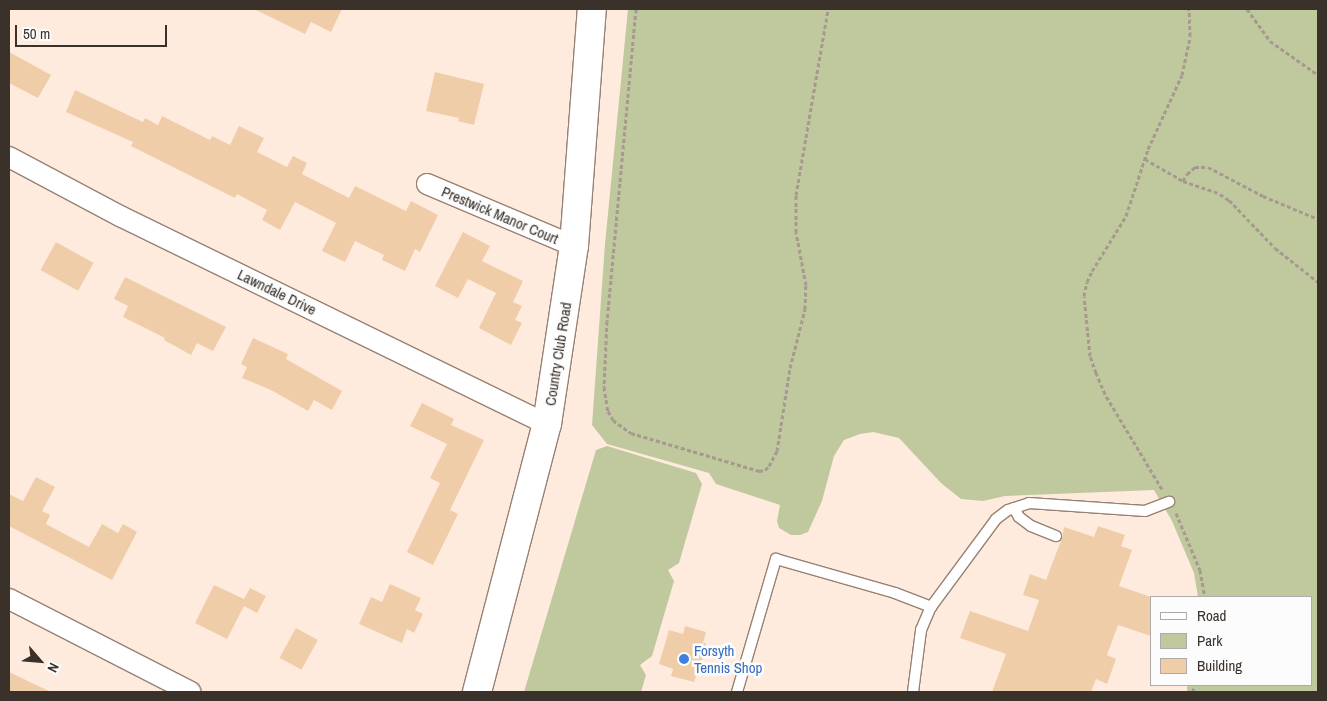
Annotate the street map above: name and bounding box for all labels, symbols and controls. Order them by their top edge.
scale bar [18,15,170,47]
text: 50 m [23,23,50,44]
street label: Prestwick Manor Court [439,182,561,248]
street label: Lawndale Drive [235,265,319,319]
street label: Country Club Road [541,301,575,407]
legend [1150,596,1312,686]
text: Road [1197,605,1226,626]
text: Park [1197,630,1222,651]
north arrow [15,636,65,686]
place label: Forsyth Tennis Shop [694,641,762,676]
marker: Forsyth Tennis Shop [678,653,690,665]
text: Building [1197,655,1242,676]
text: N [43,660,63,676]

